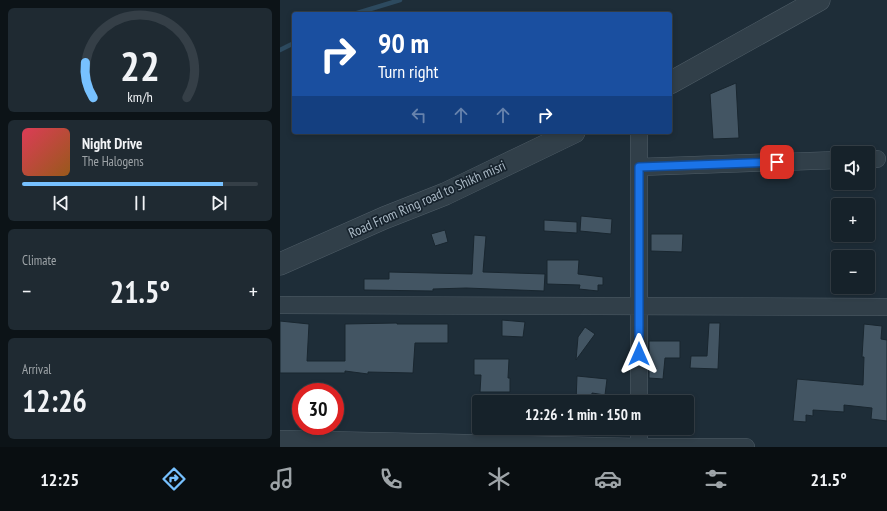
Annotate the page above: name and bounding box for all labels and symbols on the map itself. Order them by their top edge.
pin [760,145,794,179]
street label: Road From Ring road to Shikh misri [346,156,508,242]
position arrow [618,333,660,375]
speed limit sign: 30 [292,383,344,435]

